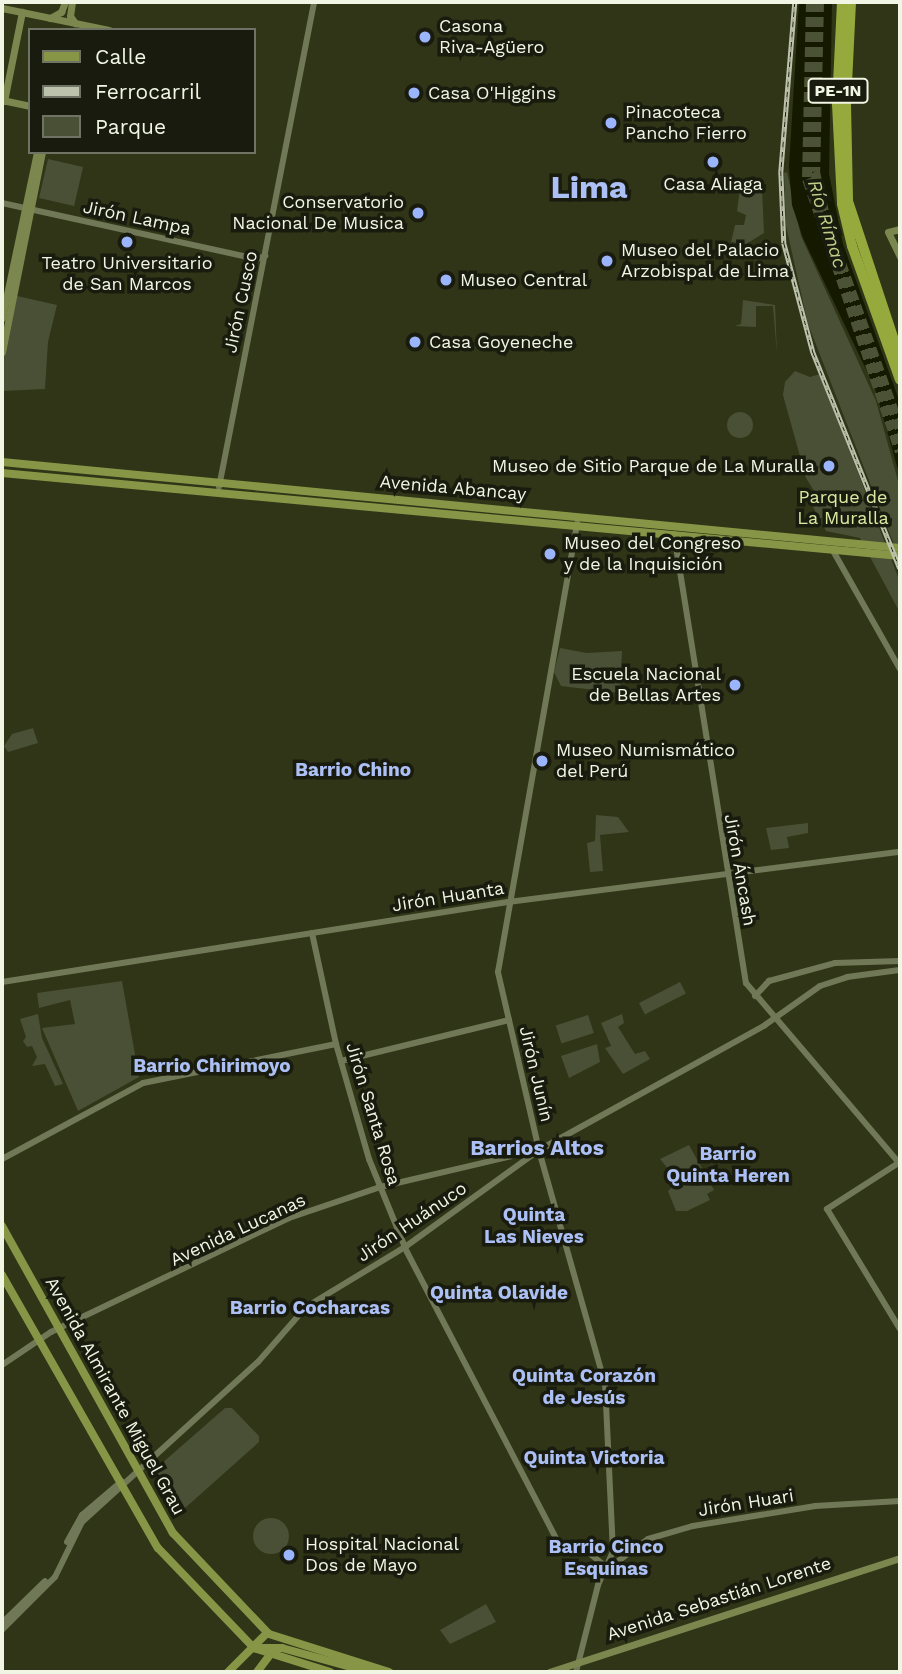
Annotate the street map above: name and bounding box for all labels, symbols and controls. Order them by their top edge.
place label: Casona Riva-Agüero [439,16,544,58]
legend [28,28,256,154]
marker: Casona Riva-Agüero [417,29,433,45]
text: Calle [95,44,146,69]
road number: PE-1N [806,78,870,104]
text: Ferrocarril [95,79,201,104]
place label: Casa O'Higgins [428,82,557,104]
marker: Casa O'Higgins [406,85,422,101]
place label: Pinacoteca Pancho Fierro [625,102,747,144]
text: Parque [95,114,166,139]
marker: Pinacoteca Pancho Fierro [603,115,619,131]
marker: Casa Aliaga [705,154,721,170]
district label: Lima [550,168,628,206]
place label: Casa Aliaga [663,173,763,195]
water label: Río Rímac [803,177,851,271]
place label: Conservatorio Nacional De Musica [232,192,404,234]
street label: Jirón Lampa [81,196,193,240]
marker: Conservatorio Nacional De Musica [410,205,426,221]
marker: Teatro Universitario de San Marcos [119,234,135,250]
place label: Museo del Palacio Arzobispal de Lima [621,240,790,282]
street label: Jirón Cusco [220,249,262,355]
place label: Teatro Universitario de San Marcos [42,253,212,296]
marker: Museo del Palacio Arzobispal de Lima [599,253,615,269]
place label: Museo Central [460,269,587,291]
marker: Museo Central [438,272,454,288]
place label: Casa Goyeneche [429,331,574,353]
marker: Casa Goyeneche [407,334,423,350]
place label: Museo de Sitio Parque de La Muralla [492,455,815,477]
marker: Museo de Sitio Parque de La Muralla [821,458,837,474]
street label: Avenida Abancay [378,471,528,505]
park label: Parque de La Muralla [797,487,889,530]
place label: Museo del Congreso y de la Inquisición [564,533,742,576]
marker: Museo del Congreso y de la Inquisición [542,546,558,562]
place label: Escuela Nacional de Bellas Artes [571,664,721,706]
marker: Escuela Nacional de Bellas Artes [727,677,743,693]
place label: Museo Numismático del Perú [556,740,735,782]
marker: Museo Numismático del Perú [534,753,550,769]
district label: Barrio Chino [295,759,411,781]
street label: Jirón Áncash [719,812,761,928]
street label: Jirón Huanta [390,877,506,917]
street label: Jirón Junín [514,1024,558,1124]
street label: Jirón Santa Rosa [341,1040,405,1188]
district label: Barrio Chirimoyo [133,1055,291,1077]
district label: Barrios Altos [470,1135,604,1161]
district label: Barrio Quinta Heren [666,1143,790,1187]
street label: Jirón Huánuco [353,1177,471,1267]
street label: Avenida Lucanas [167,1189,309,1271]
district label: Quinta Las Nieves [484,1204,584,1248]
street label: Avenida Almirante Miguel Grau [40,1272,190,1520]
district label: Quinta Olavide [430,1282,568,1304]
district label: Barrio Cocharcas [230,1297,390,1319]
district label: Quinta Corazón de Jesús [512,1365,656,1409]
district label: Quinta Victoria [523,1447,665,1469]
street label: Jirón Huari [697,1485,795,1521]
place label: Hospital Nacional Dos de Mayo [305,1534,460,1576]
district label: Barrio Cinco Esquinas [548,1536,664,1580]
marker: Hospital Nacional Dos de Mayo [279,1545,299,1565]
street label: Avenida Sebastián Lorente [604,1552,834,1646]

